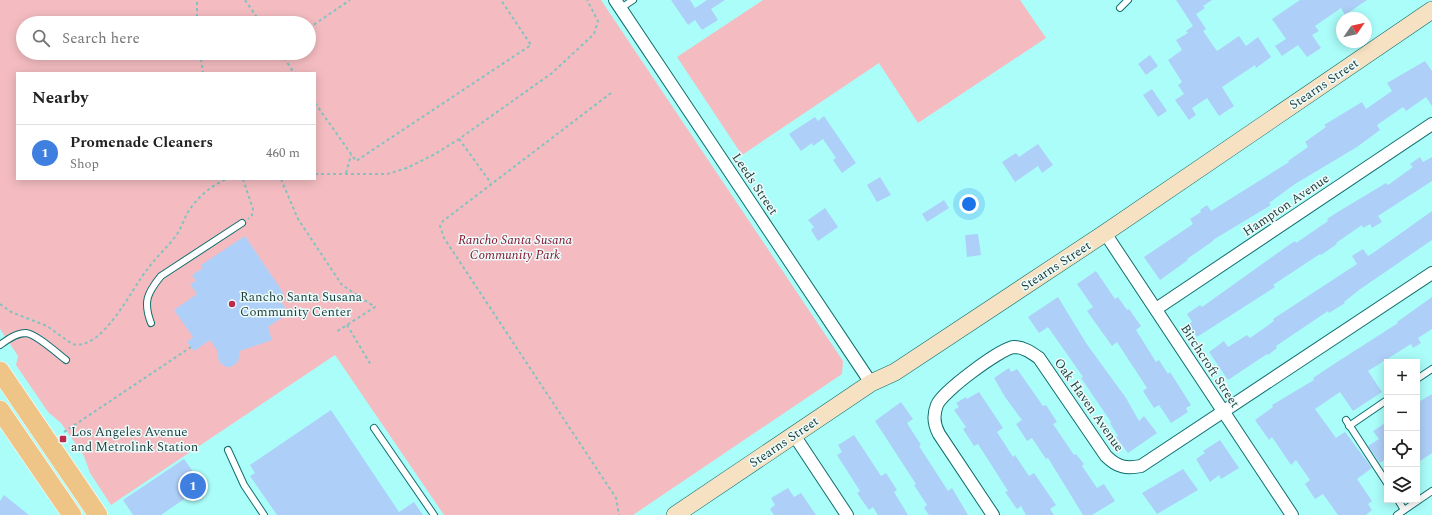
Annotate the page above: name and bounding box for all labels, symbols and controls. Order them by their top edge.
north arrow [1336,12,1372,48]
search box [16,16,316,60]
icon: search [30,27,52,49]
text: Search here [62,27,140,50]
street label: Stearns Street [1285,53,1363,115]
text: Nearby [32,85,88,111]
text: Promenade Cleaners [70,131,213,154]
text: 1 [41,143,49,163]
text: 460 m [266,143,300,163]
street label: Leeds Street [727,149,783,219]
text: Shop [70,154,99,174]
street label: Hampton Avenue [1239,169,1333,241]
your location [959,194,979,214]
park label: Rancho Santa Susana Community Park [458,230,572,265]
street label: Stearns Street [1017,236,1095,296]
place label: Rancho Santa Susana Community Center [240,287,363,322]
marker: Rancho Santa Susana Community Center [227,299,237,309]
street label: Birchcroft Street [1175,320,1245,412]
street label: Oak Haven Avenue [1049,354,1129,456]
map controls [1384,359,1420,503]
button: + [1384,359,1420,395]
button: − [1384,395,1420,431]
street label: Stearns Street [745,411,823,473]
place label: Los Angeles Avenue and Metrolink Station [71,422,199,457]
button: locate [1384,431,1420,467]
marker: Los Angeles Avenue and Metrolink Station [58,434,68,444]
button: layers [1384,467,1420,503]
pin: 1 [180,471,206,501]

